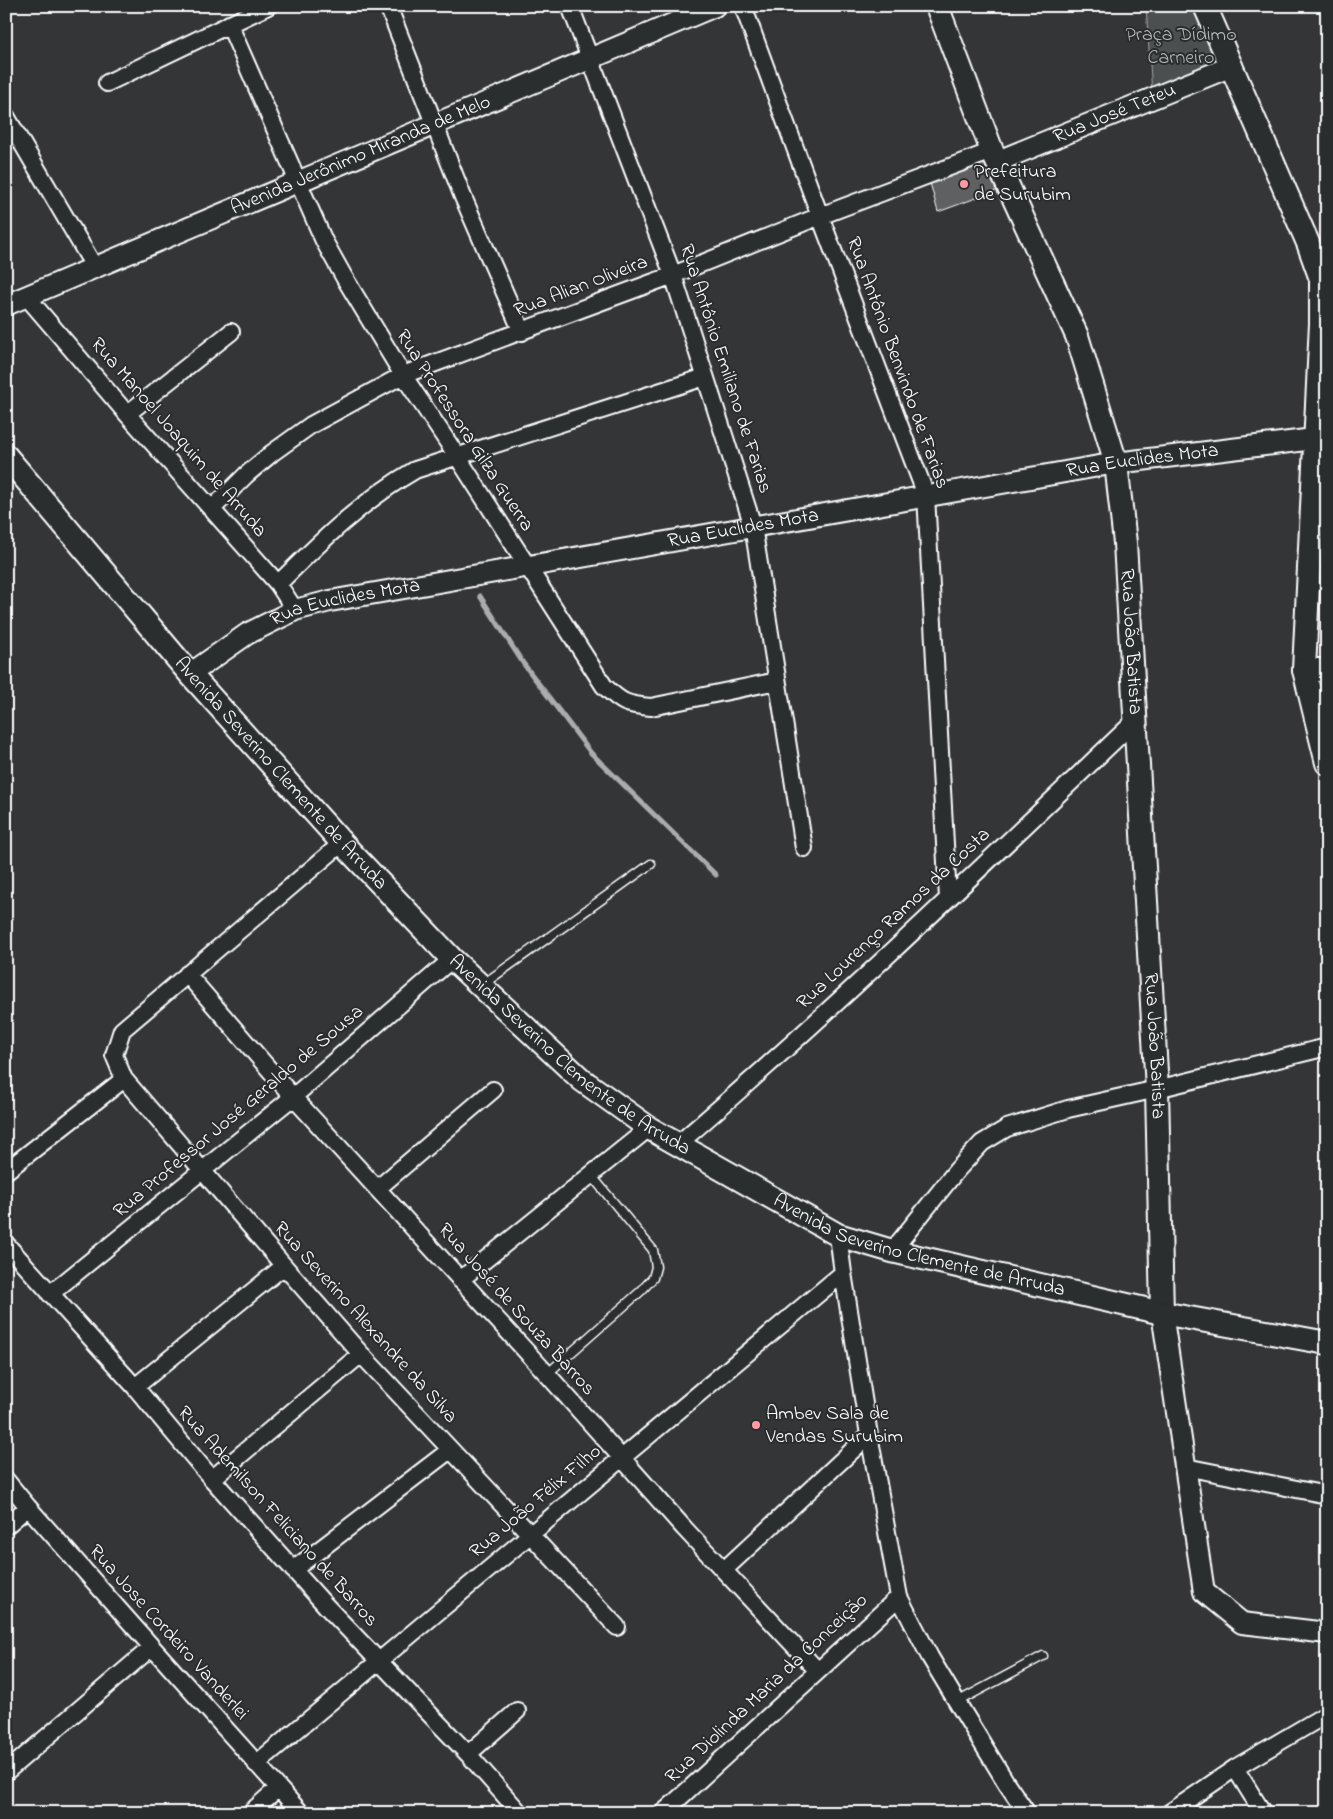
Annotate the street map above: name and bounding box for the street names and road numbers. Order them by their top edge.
street label: Rua José Teteu [1049,76,1180,152]
street label: Avenida Jerônimo Miranda de Melo [226,88,495,223]
street label: Rua Antônio Benvindo de Farias [838,233,956,493]
street label: Rua Antônio Emiliano de Farias [671,241,779,497]
street label: Rua Alian Oliveira [510,248,652,326]
street label: Rua Professora Gilza Guerra [388,324,540,538]
street label: Rua Manoel Joaquim de Arruda [83,332,273,544]
street label: Rua Euclides Mota [1064,436,1220,486]
street label: Rua Euclides Mota [665,501,821,556]
street label: Rua João Batista [1112,568,1150,716]
street label: Rua Euclides Mota [265,571,422,635]
street label: Avenida Severino Clemente de Arruda [167,651,394,897]
street label: Rua Lourenço Ramos da Costa [791,821,997,1017]
street label: Avenida Severino Clemente de Arruda [442,948,696,1163]
street label: Rua João Batista [1136,972,1172,1120]
street label: Rua Professor José Geraldo de Sousa [107,998,371,1226]
street label: Avenida Severino Clemente de Arruda [768,1187,1068,1305]
street label: Rua Severino Alexandre da Silva [266,1215,464,1431]
street label: Rua José de Souza Barros [430,1217,602,1403]
street label: Rua Ademilson Feliciano de Barros [170,1400,384,1634]
street label: Rua João Félix Filho [464,1438,608,1566]
street label: Rua Jose Cordeiro Vanderlei [81,1539,255,1727]
street label: Rua Diolinda Maria da Conceição [659,1587,875,1791]

